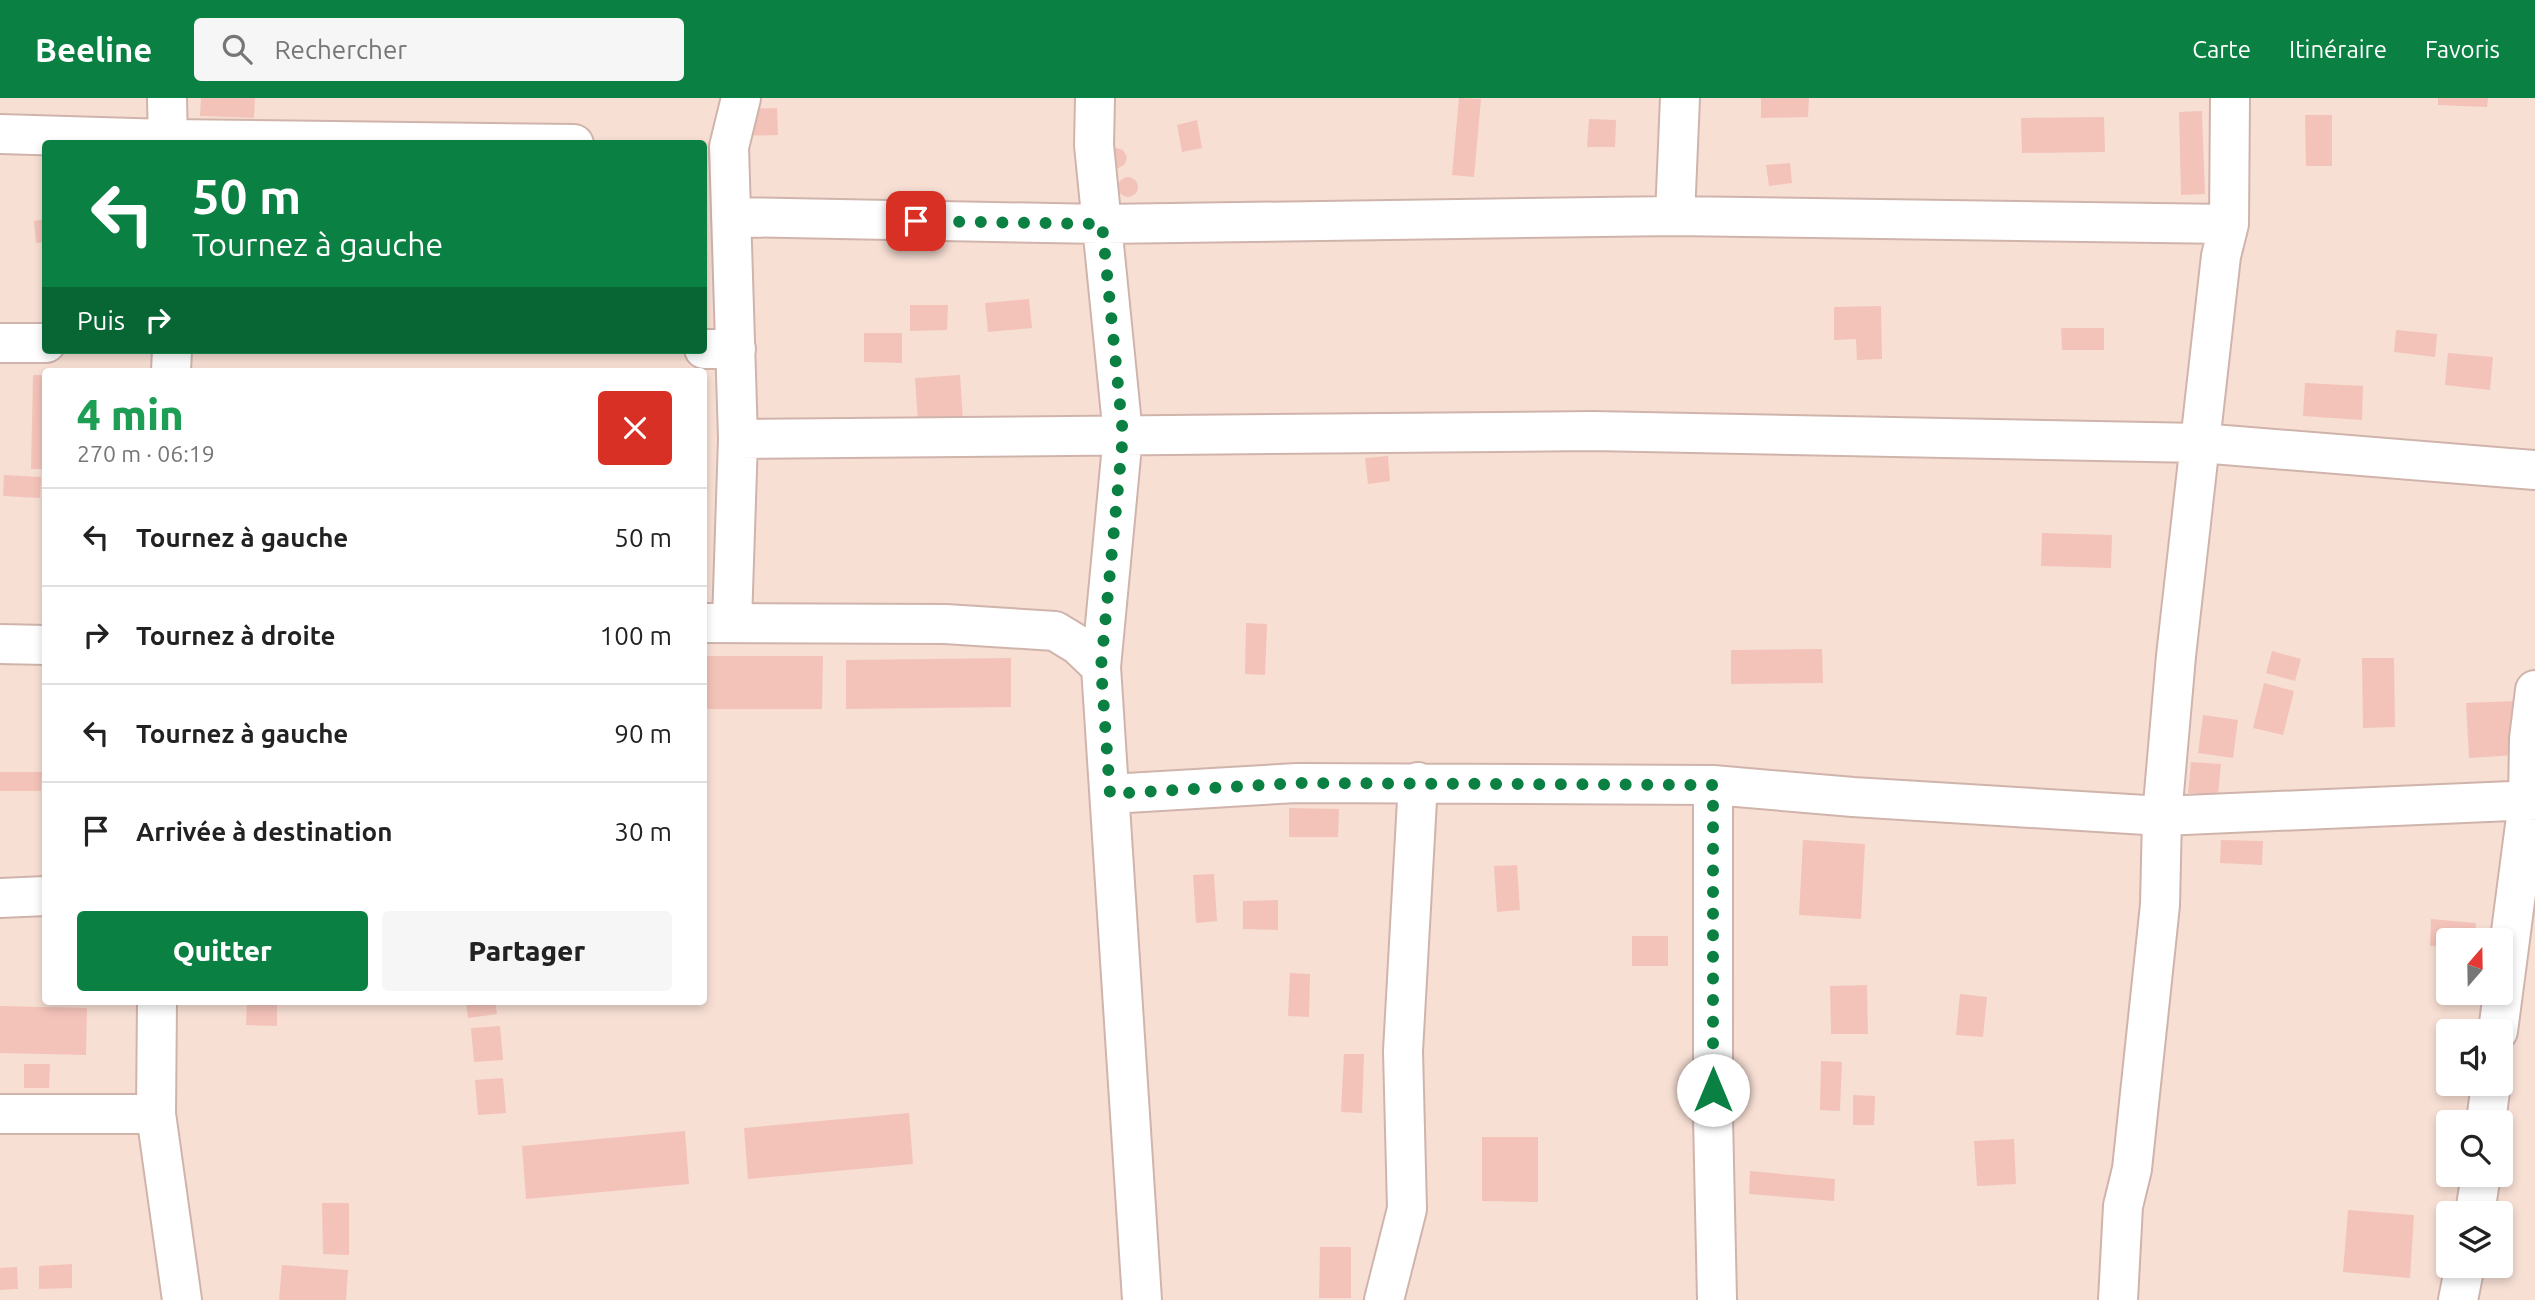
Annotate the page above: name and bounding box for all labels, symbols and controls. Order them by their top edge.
search box [194,18,684,81]
icon: search [218,30,256,68]
text: Beeline [35,31,152,68]
text: Rechercher [274,35,407,64]
text: Carte [2192,36,2251,63]
text: Itinéraire [2289,36,2387,63]
text: Favoris [2425,36,2500,63]
icon: left [77,168,168,259]
text: 50 m [192,168,301,223]
pin [886,191,946,251]
icon: arrive [897,202,935,240]
text: Tournez à gauche [192,226,443,262]
icon: right [139,301,177,339]
text: Puis [77,306,125,335]
text: 4 min [77,391,184,438]
button: close [598,391,672,465]
text: 270 m · 06:19 [77,441,215,466]
icon: left [77,518,115,556]
text: Tournez à gauche [136,523,348,552]
text: 50 m [614,523,672,552]
icon: right [77,616,115,654]
text: Tournez à droite [136,621,335,650]
text: 100 m [600,621,672,650]
icon: left [77,714,115,752]
text: Tournez à gauche [136,719,348,748]
text: 90 m [614,719,672,748]
icon: arrive [77,812,115,850]
text: Arrivée à destination [136,817,392,846]
text: 30 m [614,817,672,846]
button: Quitter [77,911,368,991]
button: Partager [382,911,672,991]
north arrow [2436,928,2513,1004]
map controls [2436,928,2513,1278]
button: sound [2436,1019,2513,1096]
position arrow [1676,1053,1750,1127]
button: search [2436,1110,2513,1187]
button: layers [2436,1201,2513,1278]

